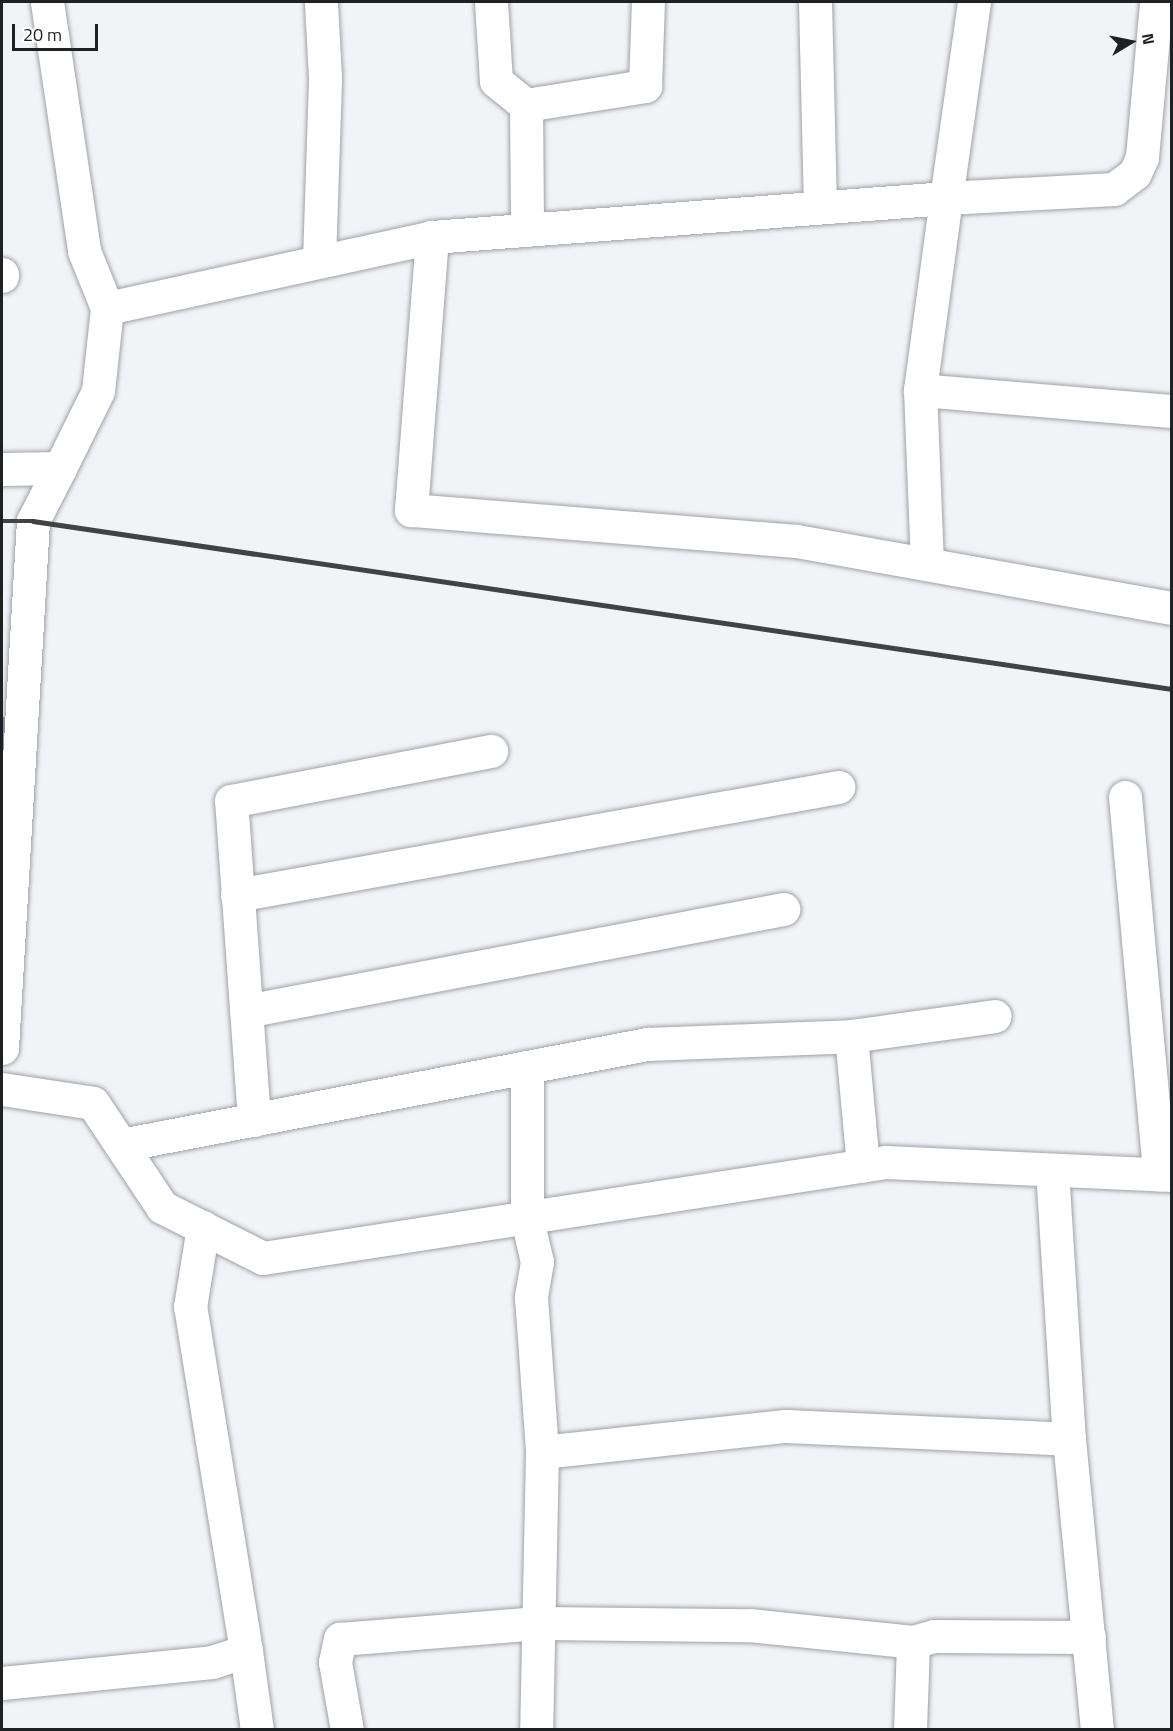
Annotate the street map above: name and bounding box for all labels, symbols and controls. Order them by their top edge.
scale bar [15,12,100,50]
north arrow [1101,12,1161,72]
text: 20 m [23,21,62,48]
text: N [1136,31,1162,46]

